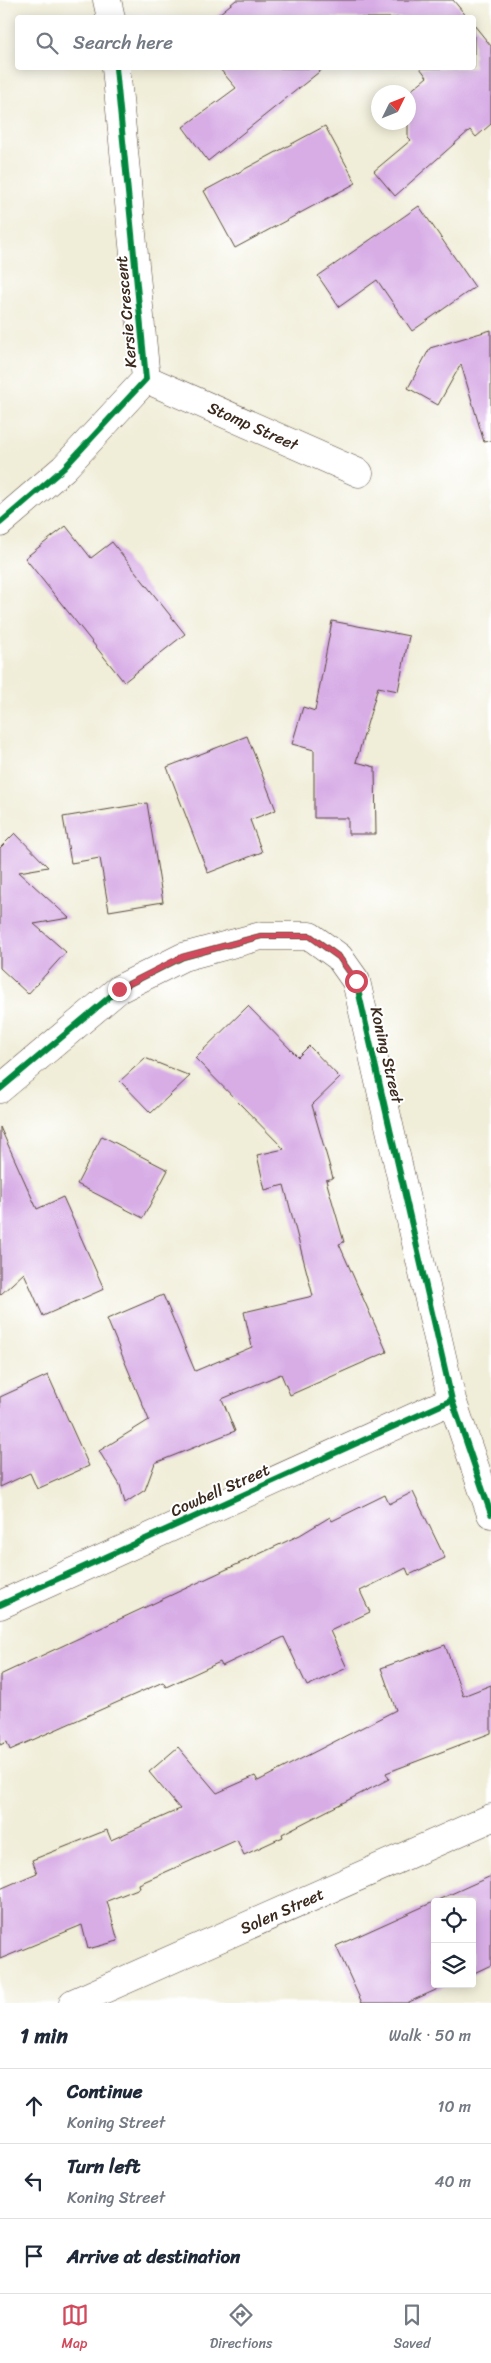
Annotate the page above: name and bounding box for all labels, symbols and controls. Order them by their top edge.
search box [15,15,476,70]
text: Search here [73,26,173,59]
icon: search [33,29,61,57]
north arrow [371,85,416,130]
street label: Kersie Crescent [107,255,145,369]
street label: Stomp Street [203,393,304,459]
route start [345,970,368,993]
route end [108,978,131,1001]
street label: Koning Street [362,1004,412,1107]
street label: Cowbell Street [166,1455,274,1525]
street label: Solen Street [235,1880,329,1942]
map controls [431,1898,476,1988]
button: locate [431,1898,476,1943]
button: layers [431,1943,476,1988]
text: 1 min [20,2017,68,2055]
text: Walk · 50 m [389,2021,471,2050]
text: Continue [67,2075,143,2108]
icon: ahead [20,2092,48,2120]
text: 10 m [438,2092,471,2121]
text: Koning Street [67,2108,165,2137]
text: Turn left [67,2150,140,2183]
icon: left [20,2167,48,2195]
text: 40 m [434,2167,471,2196]
text: Koning Street [67,2183,165,2212]
text: Arrive at destination [67,2240,240,2273]
icon: arrive [20,2242,48,2270]
tab: Map [61,2301,89,2356]
tab: Directions [210,2301,272,2356]
tab: Saved [394,2301,430,2356]

